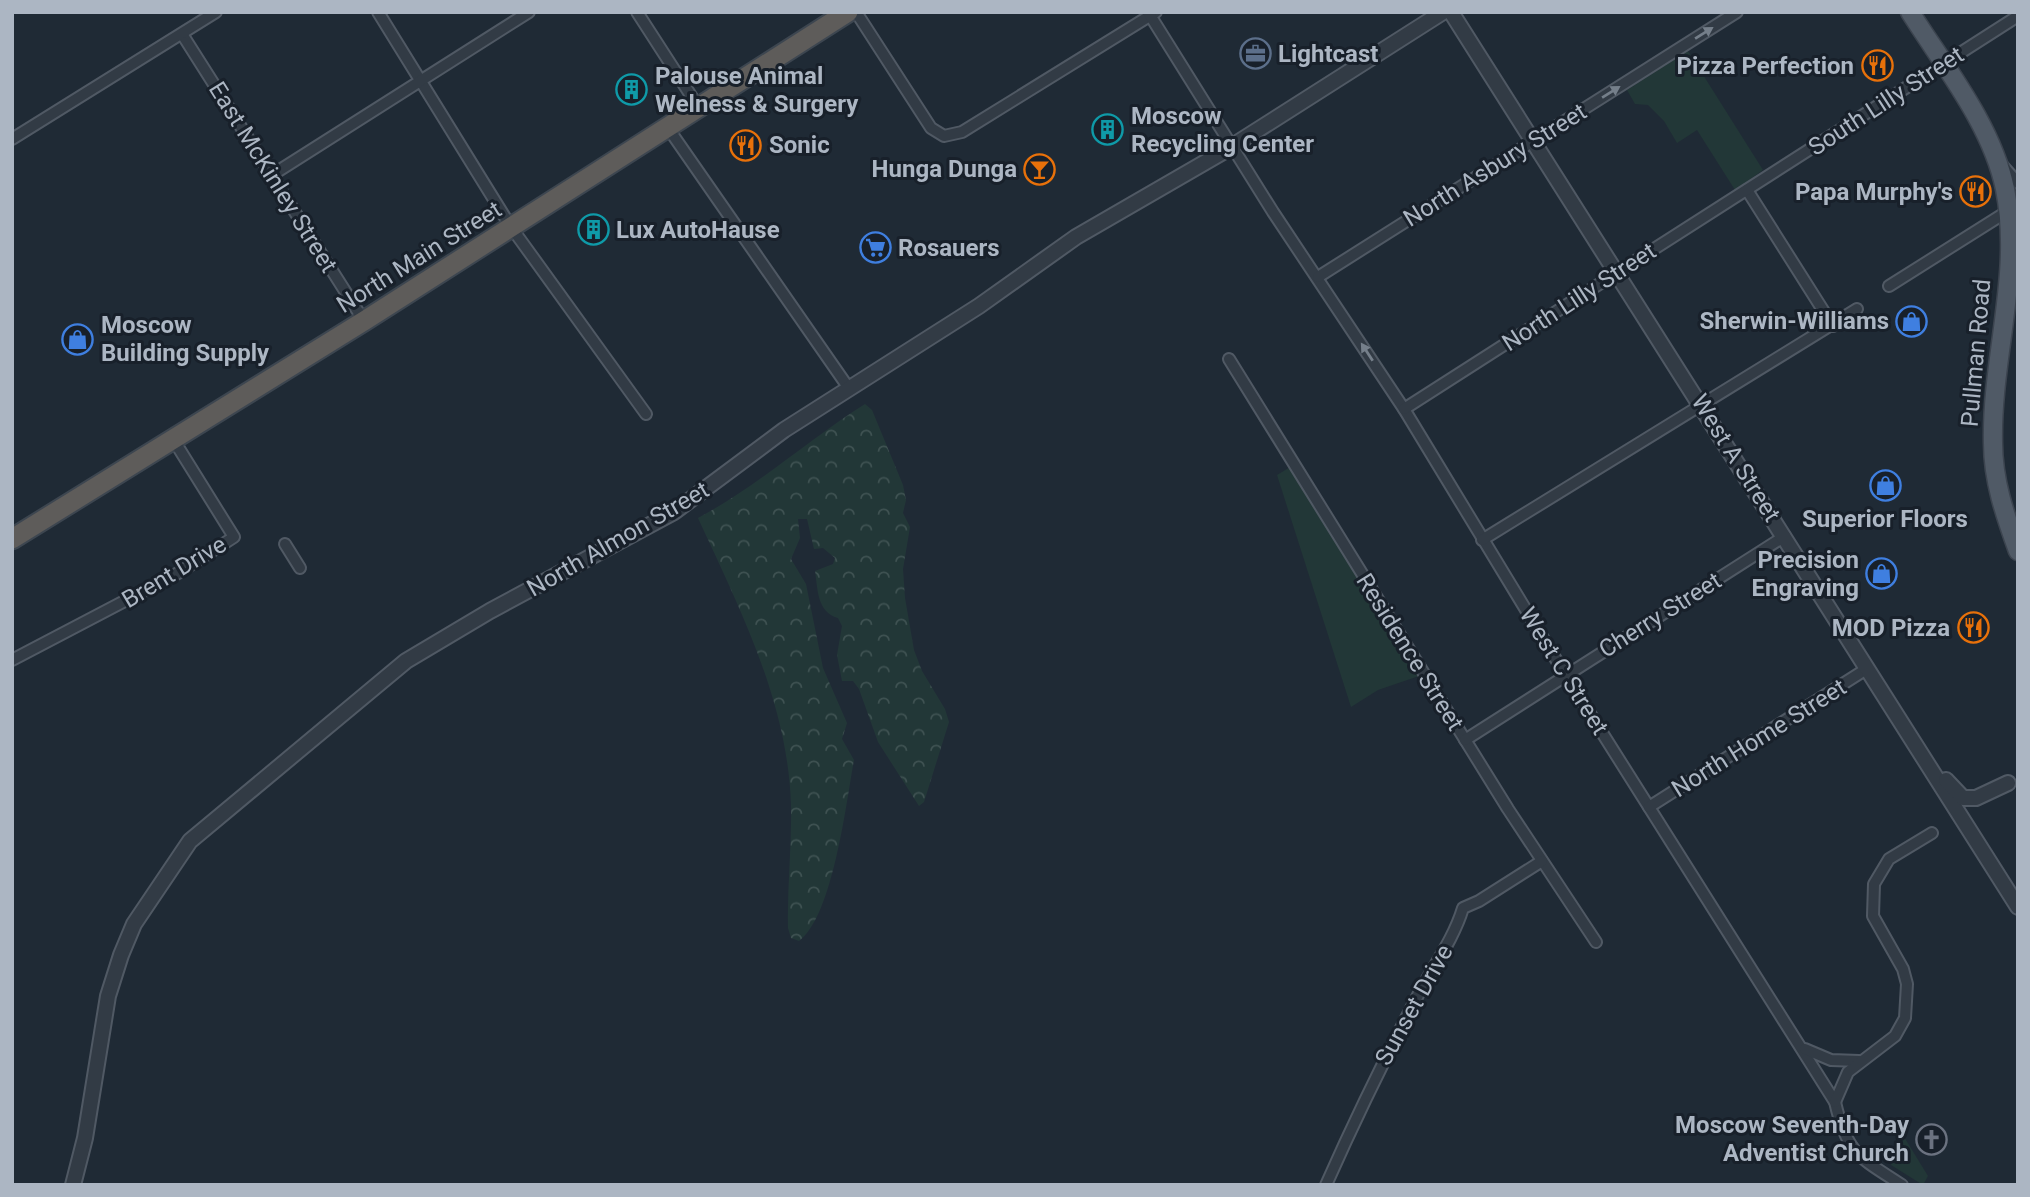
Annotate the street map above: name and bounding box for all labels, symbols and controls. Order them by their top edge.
one-way arrow [1694,26,1714,39]
office icon: Lightcast [1238,37,1272,71]
place label: Lightcast [1278,40,1378,68]
street label: South Lilly Street [1803,40,1969,162]
restaurant icon: Pizza Perfection [1860,49,1894,83]
place label: Pizza Perfection [1676,52,1854,80]
place label: Palouse Animal Welness & Surgery [655,62,859,118]
building icon: Palouse Animal Welness & Surgery [615,73,649,107]
street label: East McKinley Street [203,76,343,278]
one-way arrow [1602,85,1620,99]
street label: North Asbury Street [1398,97,1592,233]
place label: Moscow Recycling Center [1131,102,1314,158]
building icon: Moscow Recycling Center [1091,113,1125,147]
restaurant icon: Sonic [729,128,763,162]
place label: Sonic [769,131,830,159]
bar icon: Hunga Dunga [1023,152,1057,186]
place label: Hunga Dunga [872,155,1017,183]
restaurant icon: Papa Murphy's [1959,175,1993,209]
place label: Papa Murphy's [1795,178,1953,206]
street label: North Main Street [331,195,507,319]
building icon: Lux AutoHause [576,213,610,247]
place label: Lux AutoHause [616,216,780,244]
supermarket icon: Rosauers [858,231,892,265]
place label: Rosauers [898,234,1000,262]
street label: North Lilly Street [1497,237,1661,357]
street label: Pullman Road [1956,278,1996,428]
shop icon: Sherwin-Williams [1895,304,1929,338]
place label: Sherwin-Williams [1700,307,1889,335]
place label: Moscow Building Supply [101,311,270,367]
shop icon: Moscow Building Supply [61,322,95,356]
one-way arrow [1360,342,1373,361]
street label: West A Street [1686,389,1786,527]
shop icon: Superior Floors [1868,468,1902,502]
street label: North Almon Street [522,475,714,602]
place label: Superior Floors [1802,505,1968,533]
street label: Brent Drive [117,530,231,614]
place label: Precision Engraving [1752,546,1859,602]
shop icon: Precision Engraving [1865,557,1899,591]
street label: Cherry Street [1594,566,1726,664]
street label: Residence Street [1350,568,1470,736]
street label: West C Street [1514,602,1614,740]
restaurant icon: MOD Pizza [1956,611,1990,645]
place label: MOD Pizza [1832,614,1950,642]
street label: North Home Street [1667,673,1852,803]
street label: Sunset Drive [1369,940,1459,1070]
place label: Moscow Seventh-Day Adventist Church [1675,1111,1910,1167]
church icon: Moscow Seventh-Day Adventist Church [1915,1122,1949,1156]

